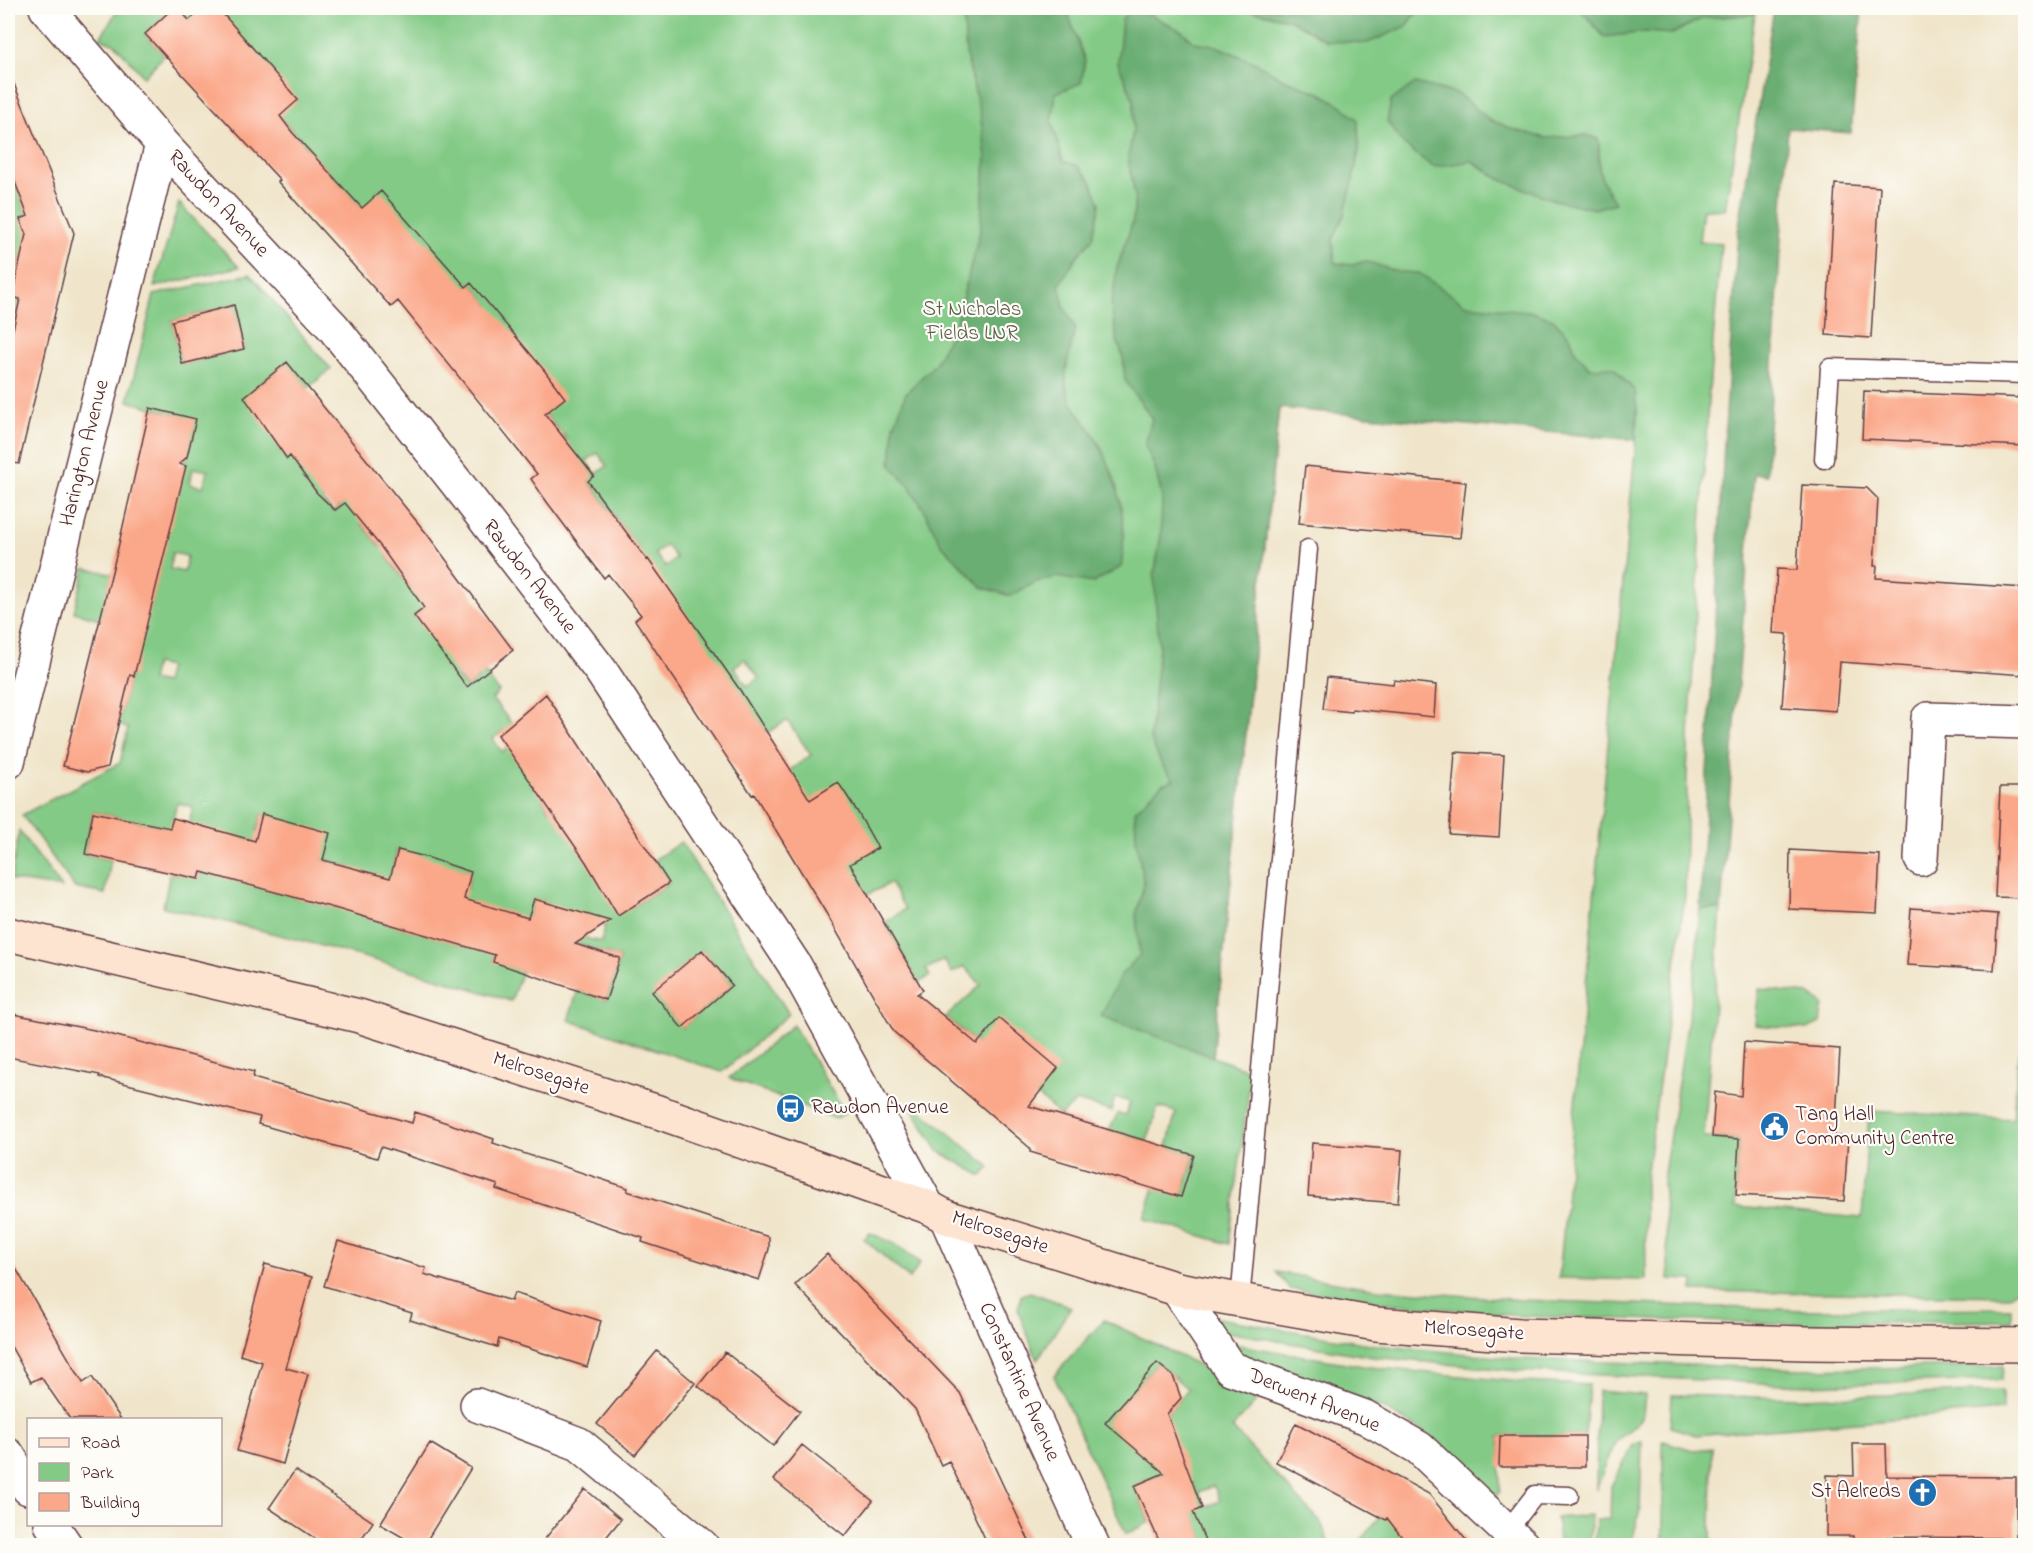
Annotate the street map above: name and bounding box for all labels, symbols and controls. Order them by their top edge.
street label: Rawdon Avenue [160,143,276,265]
park label: St Nicholas Fields LNR [923,295,1021,349]
street label: Harington Avenue [52,376,120,530]
street label: Rawdon Avenue [475,514,584,641]
street label: Melrosegate [488,1044,594,1106]
bus stop icon: Rawdon Avenue [774,1092,806,1124]
place label: Rawdon Avenue [811,1093,949,1123]
place label: Tang Hall Community Centre [1795,1100,1955,1156]
public building icon: Tang Hall Community Centre [1758,1111,1790,1143]
street label: Melrosegate [947,1203,1053,1265]
street label: Constantine Avenue [971,1298,1068,1467]
street label: Melrosegate [1423,1313,1526,1352]
street label: Derwent Avenue [1243,1361,1385,1441]
legend [27,1418,222,1526]
text: Road [81,1431,120,1457]
text: Park [81,1461,114,1487]
church icon: St Aelreds [1906,1476,1938,1508]
place label: St Aelreds [1811,1477,1901,1507]
text: Building [80,1491,140,1518]

